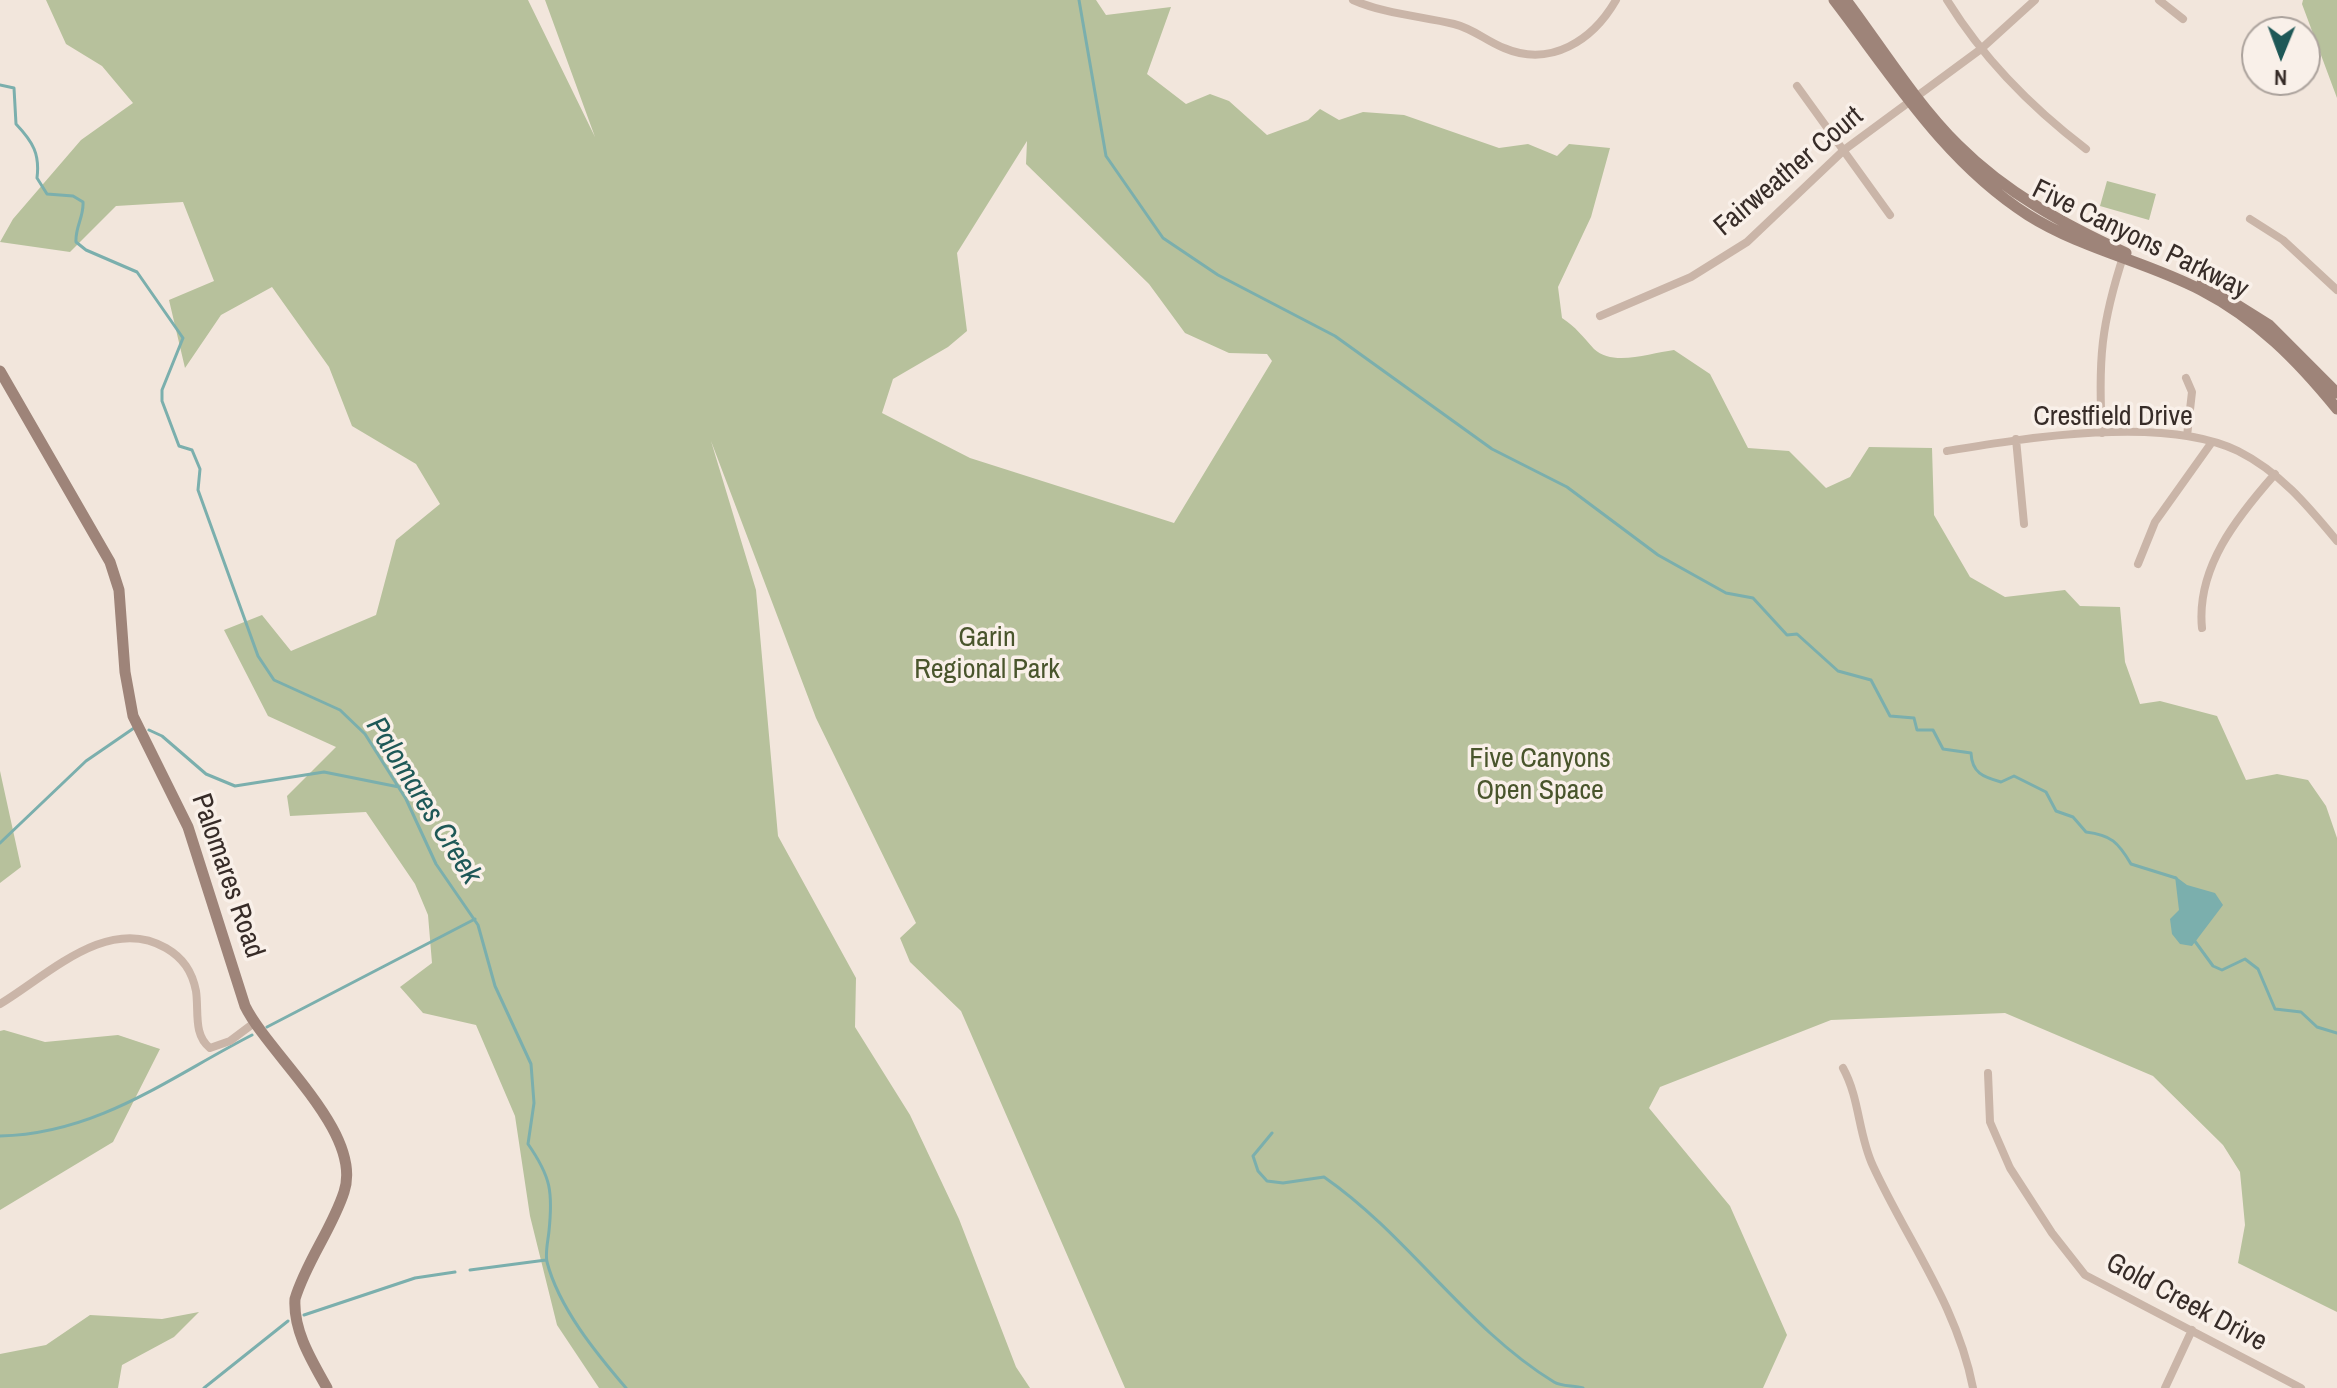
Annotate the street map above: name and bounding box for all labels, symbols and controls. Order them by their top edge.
north arrow [2241,16,2321,96]
text: N [2274,63,2287,93]
street label: Fairweather Court [1708,100,1870,244]
street label: Five Canyons Parkway [2027,173,2253,307]
street label: Crestfield Drive [2033,400,2193,434]
park label: Garin Regional Park [914,621,1060,687]
water label: Palomares Creek [357,711,489,891]
park label: Five Canyons Open Space [1469,742,1611,808]
street label: Palomares Road [183,790,271,962]
street label: Gold Creek Drive [2100,1247,2272,1359]

